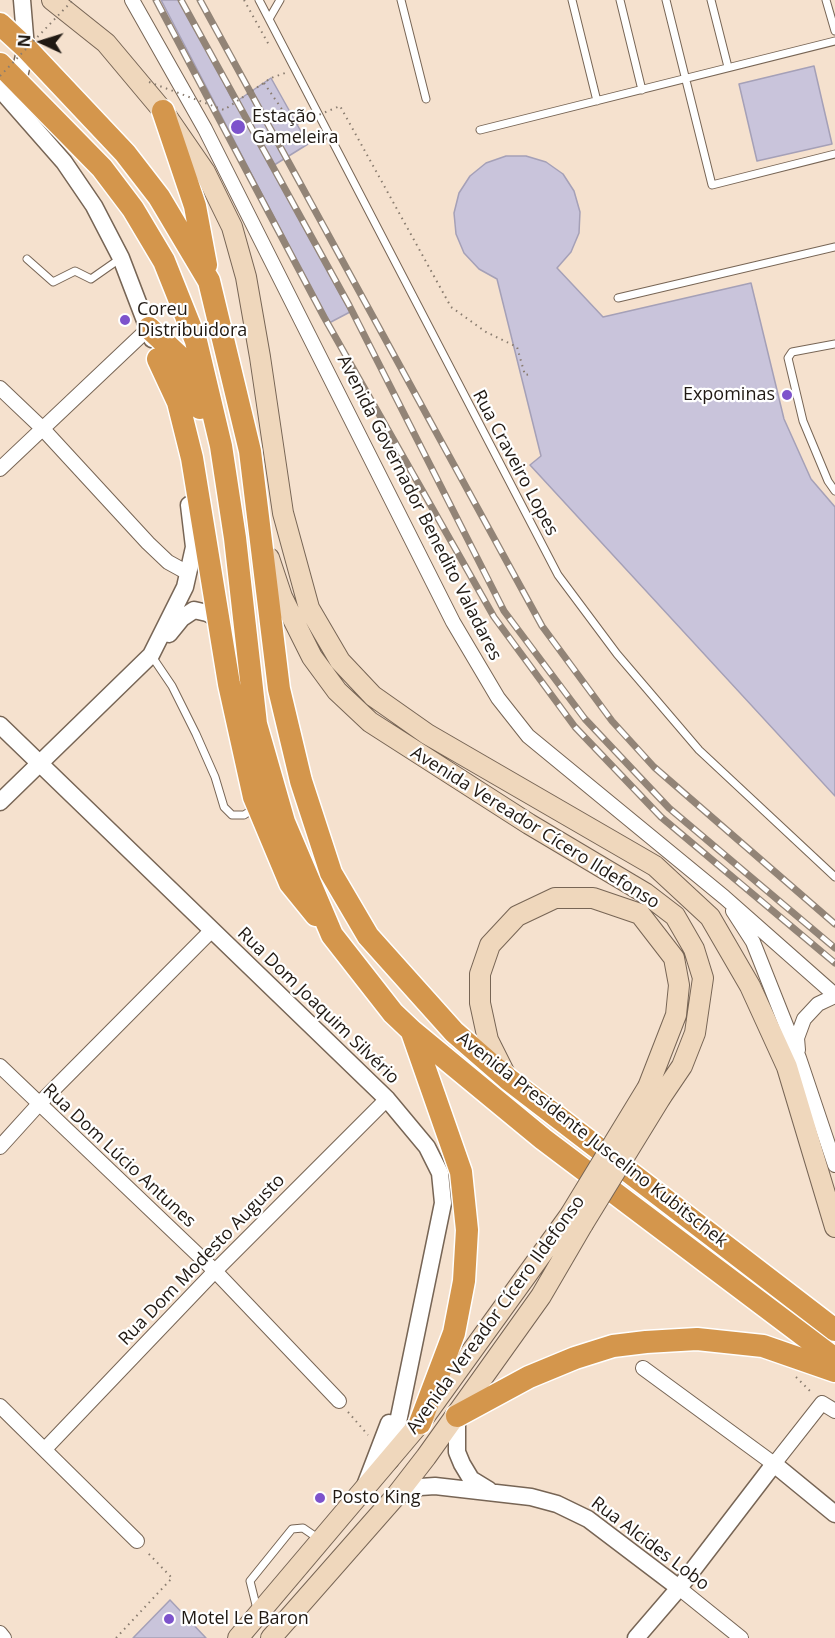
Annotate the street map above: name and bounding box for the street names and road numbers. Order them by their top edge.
street label: Avenida Governador Benedito Valadares [332,352,506,664]
street label: Rua Craveiro Lopes [467,386,563,540]
street label: Avenida Vereador Cícero Ildefonso [407,742,663,914]
street label: Rua Dom Joaquim Silvério [233,923,403,1089]
street label: Avenida Presidente Juscelino Kubitschek [453,1028,731,1252]
street label: Rua Dom Lúcio Antunes [38,1080,200,1232]
street label: Rua Dom Modesto Augusto [114,1170,290,1350]
street label: Avenida Vereador Cícero Ildefonso [402,1192,590,1438]
street label: Rua Alcides Lobo [587,1493,713,1595]

